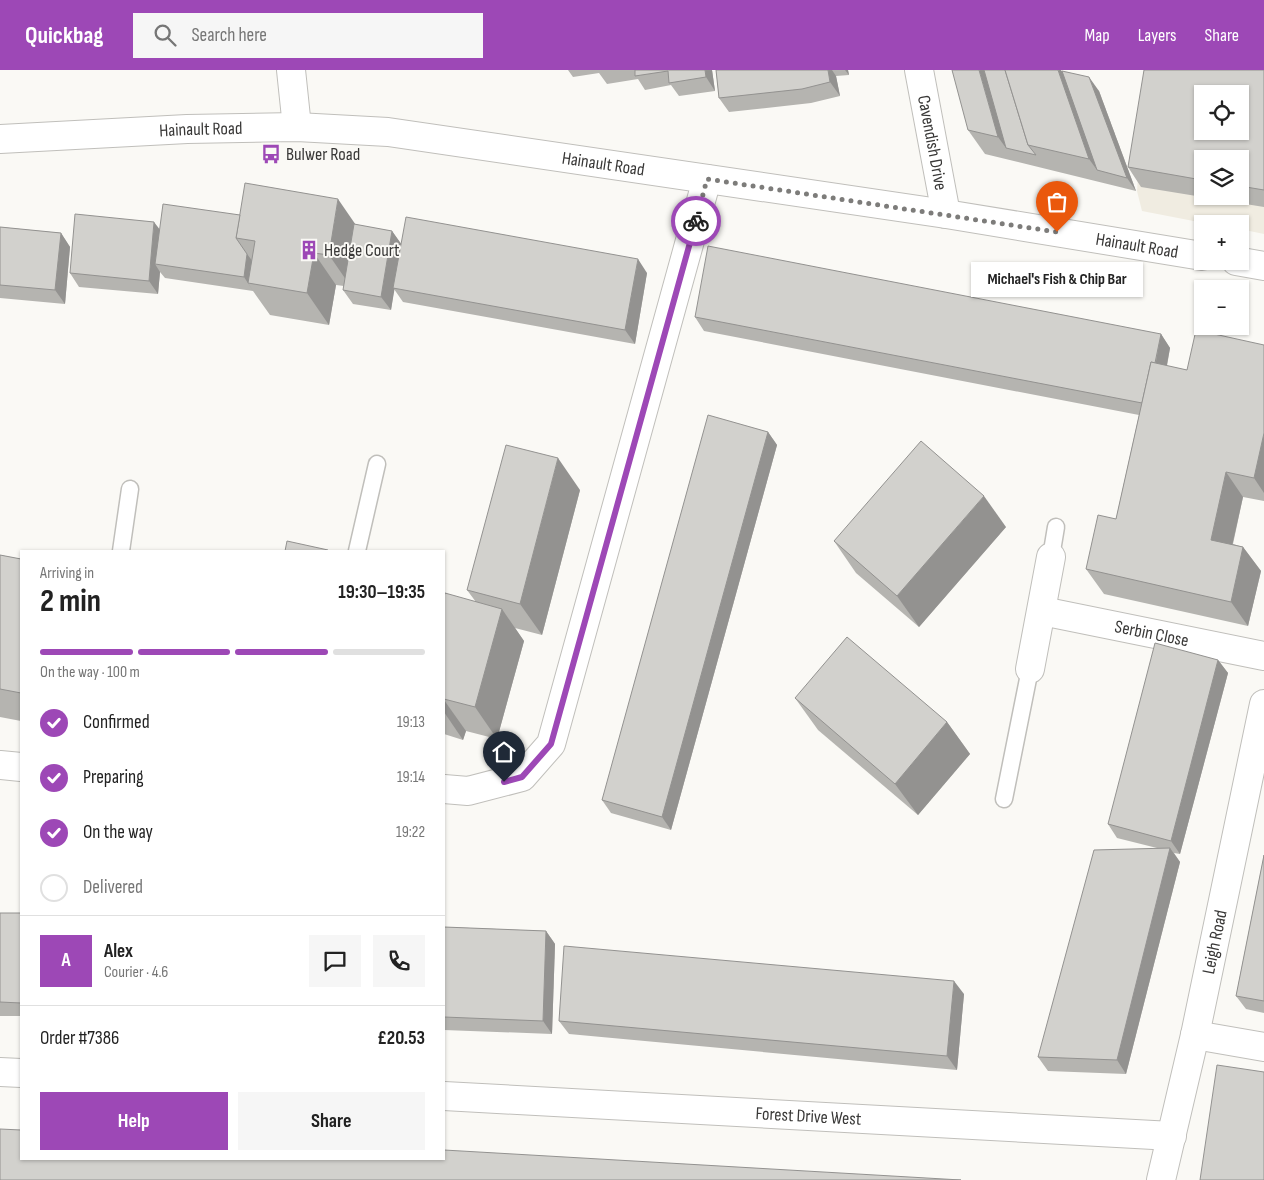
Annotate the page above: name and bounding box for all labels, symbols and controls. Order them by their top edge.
search box [133,13,483,58]
text: Quickbag [25,21,103,50]
icon: search [151,21,179,49]
text: Search here [191,24,267,47]
text: Map [1085,25,1110,46]
text: Layers [1138,25,1177,46]
text: Share [1205,25,1239,46]
map controls [1194,85,1249,335]
button: locate [1194,85,1249,140]
street label: Cavendish Drive [913,93,951,192]
street label: Hainault Road [159,118,243,141]
bus stop icon: Bulwer Road [260,143,282,165]
place label: Bulwer Road [286,144,360,165]
street label: Hainault Road [560,148,646,181]
button: layers [1194,150,1249,205]
pin [1036,181,1078,232]
icon: bag [1043,188,1071,216]
courier [671,196,721,246]
icon: bike [682,207,710,235]
button: + [1194,215,1249,270]
street label: Hainault Road [1094,229,1180,263]
building icon: Hedge Court [298,239,320,261]
place label: Hedge Court [324,240,400,261]
callout: Michael's Fish & Chip Bar [971,262,1143,297]
text: Michael's Fish & Chip Bar [987,270,1127,289]
button: − [1194,280,1249,335]
text: Arriving in [40,564,94,583]
text: 19:30–19:35 [338,581,425,604]
text: 2 min [40,582,101,621]
street label: Serbin Close [1113,616,1190,651]
text: On the way · 100 m [40,663,140,682]
icon: check [40,709,68,737]
text: Confirmed [83,711,150,734]
text: 19:13 [397,713,425,732]
pin [483,731,525,782]
icon: home [490,738,518,766]
icon: check [40,764,68,792]
text: Preparing [83,766,144,789]
text: 19:14 [397,768,425,787]
icon: check [40,819,68,847]
text: On the way [83,821,153,844]
text: 19:22 [396,823,425,842]
text: Delivered [83,876,143,899]
street label: Leigh Road [1198,908,1232,976]
button: chat [309,935,361,987]
button: phone [373,935,425,987]
text: Alex [104,940,133,963]
text: A [61,949,71,972]
text: Courier · 4.6 [104,963,168,982]
text: Order #7386 [40,1027,119,1050]
text: £20.53 [377,1027,425,1050]
button: Help [40,1092,228,1150]
button: Share [238,1092,425,1150]
street label: Forest Drive West [755,1103,862,1130]

